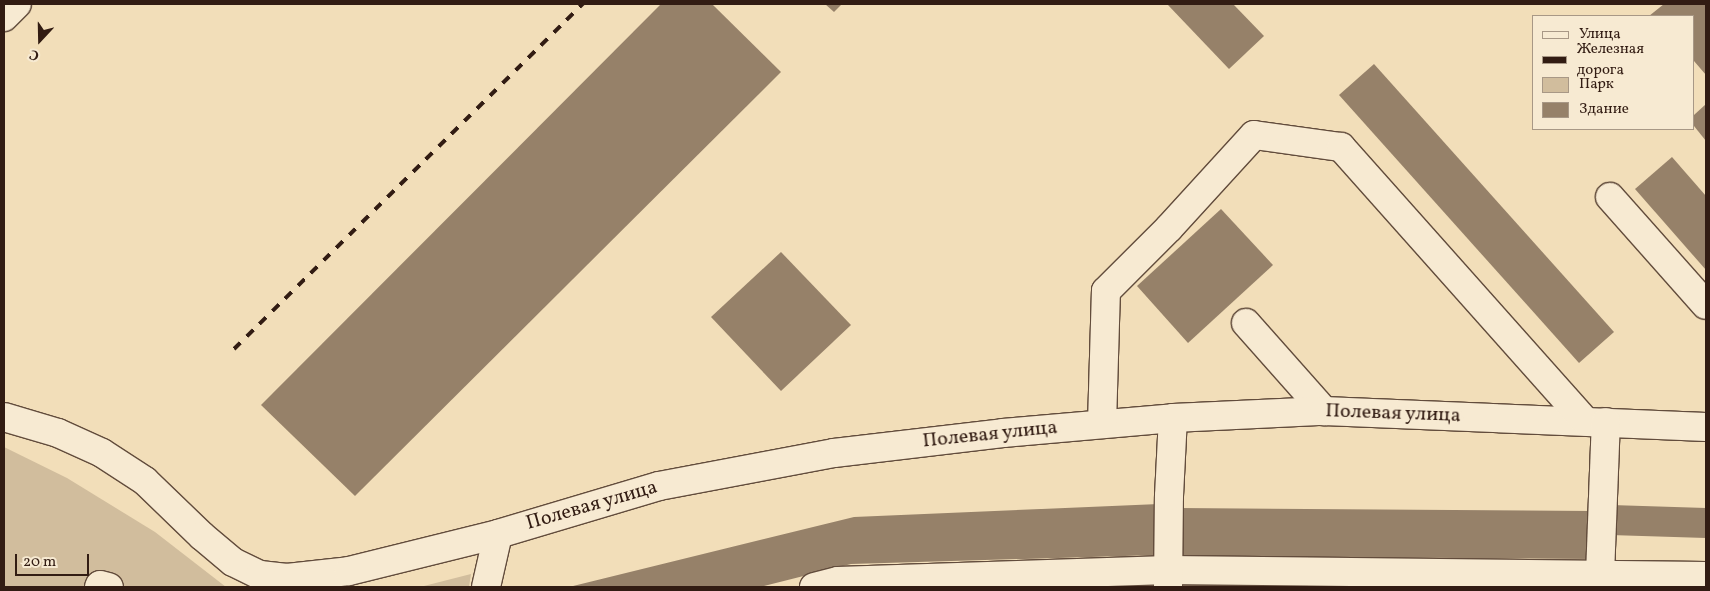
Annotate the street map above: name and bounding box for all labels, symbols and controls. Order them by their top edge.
north arrow [15,15,65,65]
legend [1532,15,1695,130]
text: Улица [1579,24,1621,45]
text: Железная дорога [1577,39,1644,81]
text: С [27,44,42,65]
text: Парк [1579,74,1614,95]
text: Здание [1579,99,1629,120]
street label: Полевая улица [1325,400,1461,428]
street label: Полевая улица [921,416,1059,454]
street label: Полевая улица [523,476,661,536]
scale bar [18,544,91,576]
text: 20 m [23,552,56,573]

